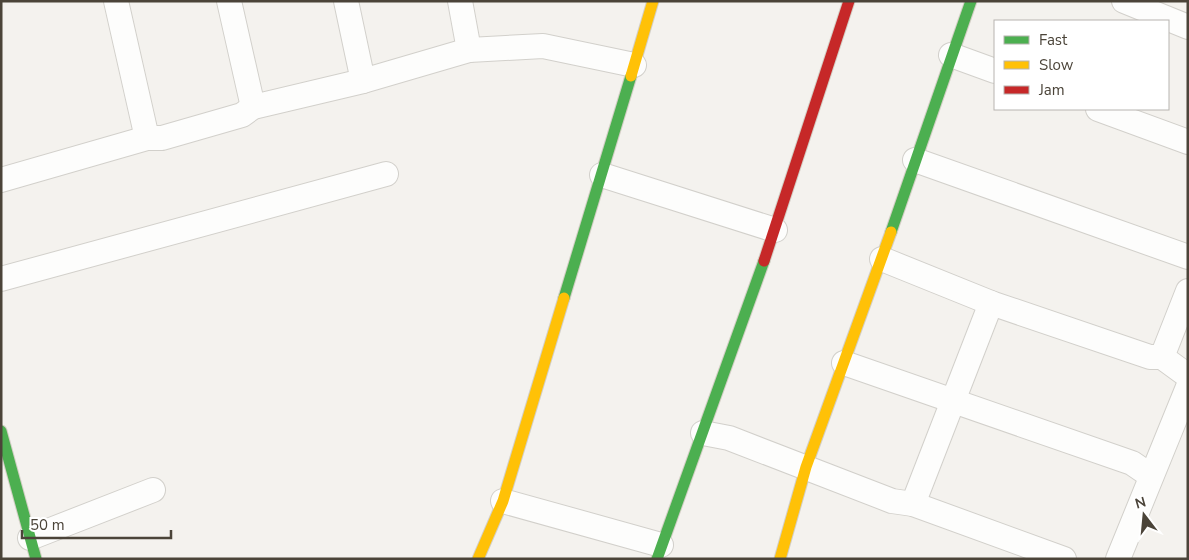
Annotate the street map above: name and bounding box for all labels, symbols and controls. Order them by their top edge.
legend [994,20,1169,110]
text: Fast [1039,30,1068,50]
text: Slow [1039,55,1074,75]
text: Jam [1038,80,1065,100]
north arrow [1119,490,1169,540]
text: N [1133,492,1148,514]
scale bar [22,508,171,540]
text: 50 m [30,515,65,535]

